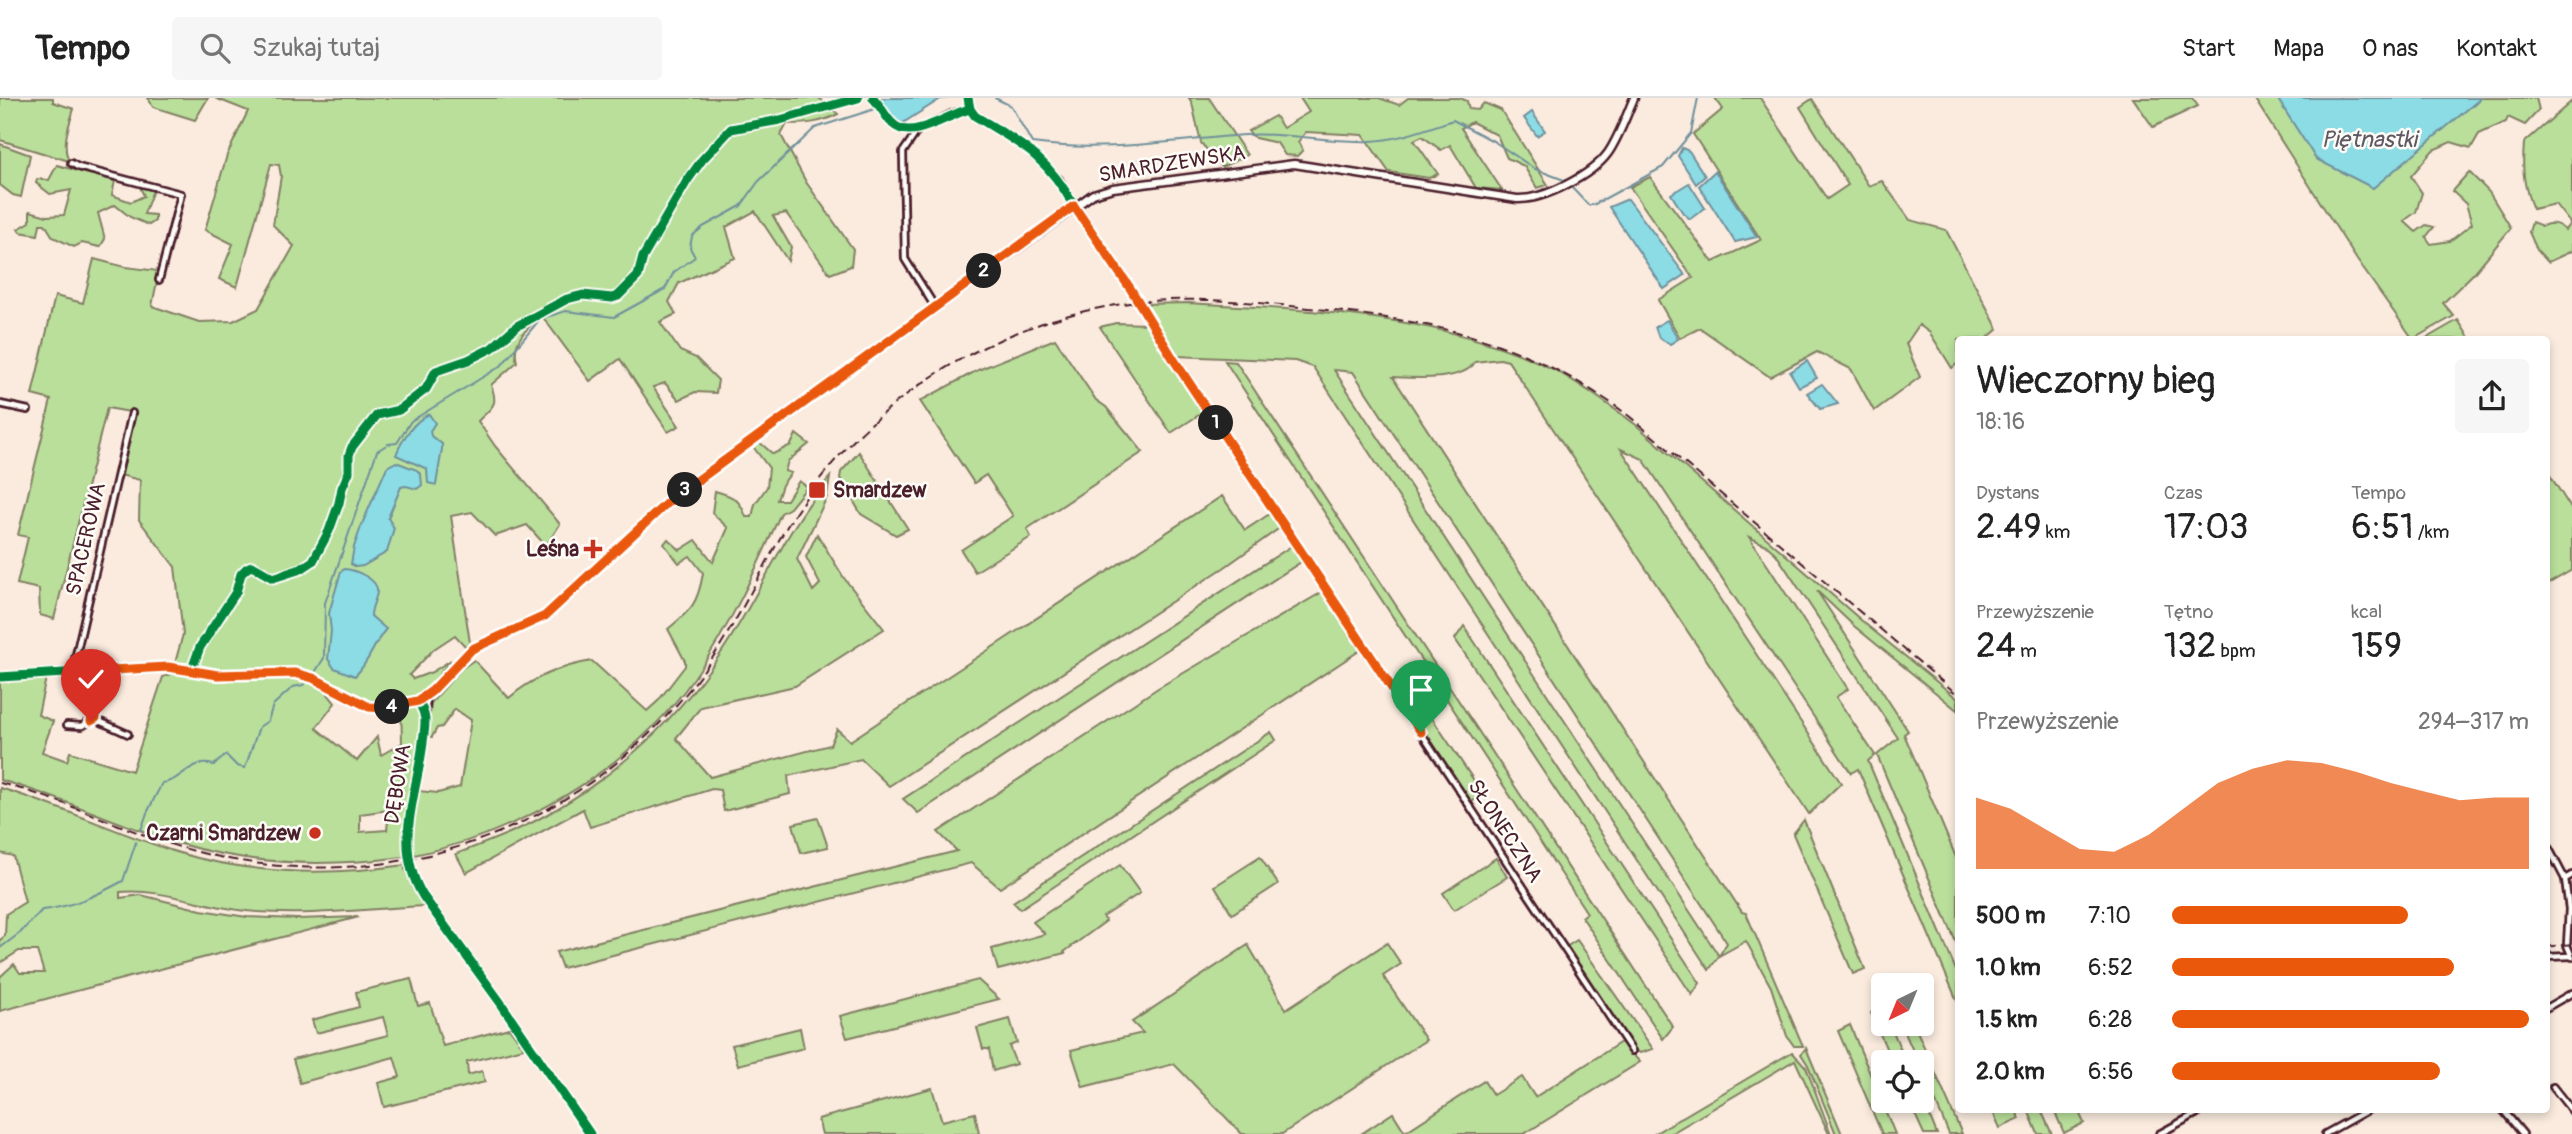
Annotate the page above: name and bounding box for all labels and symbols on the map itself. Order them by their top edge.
water label: Piętnastki [2321,125,2421,154]
street label: SMARDZEWSKA [1097,139,1247,189]
pin: 2 [967,254,1002,288]
pin: 1 [1198,406,1234,440]
pin: 3 [668,472,702,508]
place label: Smardzew [833,477,927,504]
street label: SPACEROWA [60,480,112,598]
marker: Smardzew [807,480,827,500]
place label: Leśna [526,536,579,563]
marker: Leśna [585,541,601,557]
pin [61,649,121,721]
pin [1391,660,1451,732]
pin: 4 [374,690,410,724]
street label: DĘBOWA [378,742,418,826]
street label: SŁONECZNA [1462,774,1548,888]
place label: Czarni Smardzew [146,820,302,847]
marker: Czarni Smardzew [307,825,323,841]
north arrow [1871,973,1934,1036]

